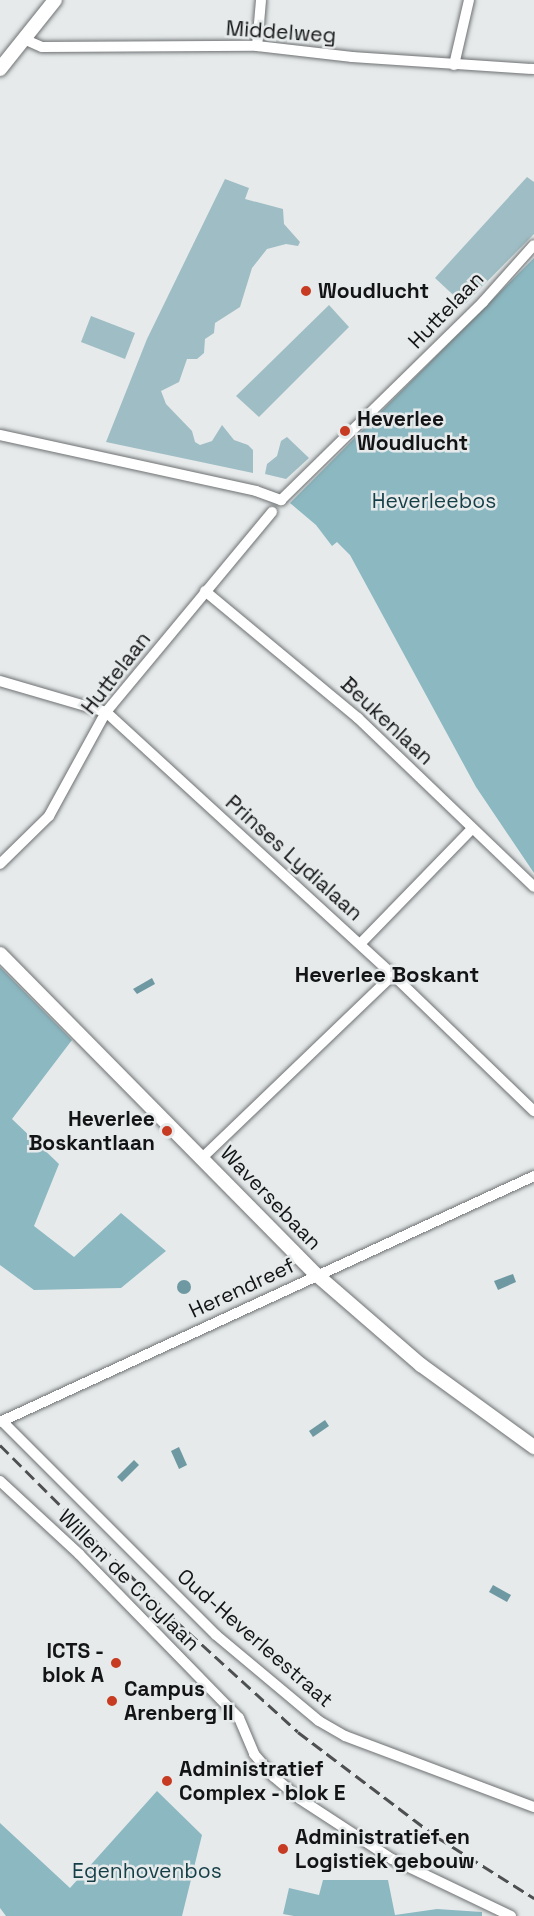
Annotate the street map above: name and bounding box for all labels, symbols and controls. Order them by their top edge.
street label: Middelweg [225,16,337,48]
street label: Huttelaan [403,266,489,354]
place label: Woudlucht [318,278,429,304]
marker: Woudlucht [299,284,313,298]
place label: Heverlee Woudlucht [357,406,468,456]
marker: Heverlee Woudlucht [338,424,352,438]
park label: Heverleebos [372,488,496,514]
street label: Huttelaan [76,627,156,719]
street label: Beukenlaan [335,672,439,770]
street label: Prinses Lydialaan [220,790,368,926]
district label: Heverlee Boskant [295,962,479,988]
place label: Heverlee Boskantlaan [28,1106,155,1156]
marker: Heverlee Boskantlaan [160,1124,174,1138]
street label: Waversebaan [215,1141,327,1255]
street label: Herendreef [185,1253,299,1323]
street label: Willem de Croylaan [53,1504,205,1656]
street label: Oud-Heverleestraat [172,1563,338,1713]
place label: ICTS - blok A [42,1638,104,1688]
marker: ICTS - blok A [109,1656,123,1670]
place label: Campus Arenberg II [124,1676,234,1726]
marker: Campus Arenberg II [105,1694,119,1708]
place label: Administratief Complex - blok E [179,1756,347,1806]
marker: Administratief Complex - blok E [160,1774,174,1788]
place label: Administratief en Logistiek gebouw [295,1824,475,1874]
marker: Administratief en Logistiek gebouw [276,1842,290,1856]
park label: Egenhovenbos [72,1858,222,1884]

